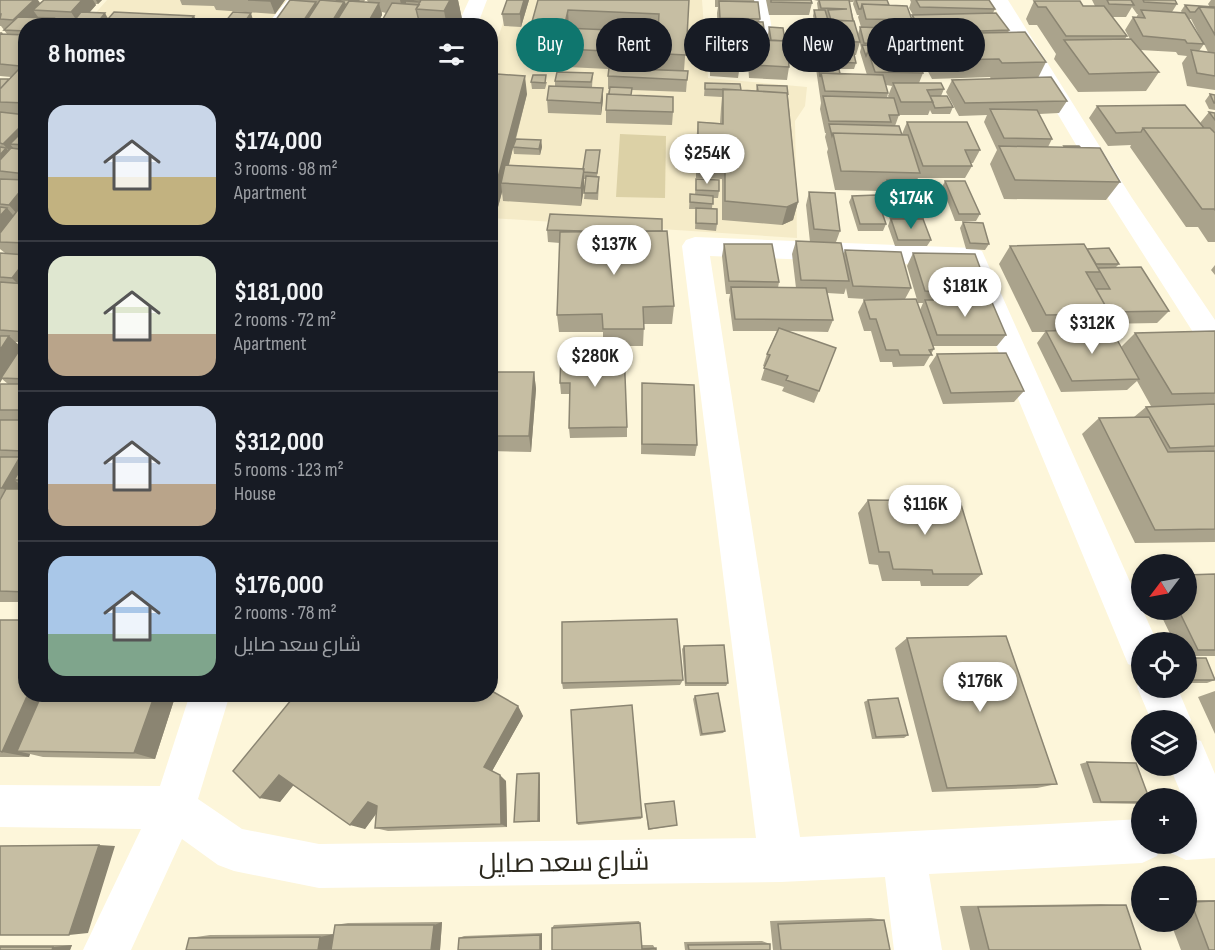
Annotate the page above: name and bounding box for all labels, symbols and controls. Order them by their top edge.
chip: Buy [516,18,584,72]
chip: Rent [596,18,672,72]
chip: Filters [684,18,770,72]
chip: New [782,18,855,72]
chip: Apartment [867,18,985,72]
icon: filters [435,38,468,71]
text: 8 homes [48,39,126,70]
text: $174,000 [234,126,322,157]
icon: home [96,129,168,201]
pin: $254K [665,134,749,185]
text: $254K [684,141,730,165]
text: 3 rooms · 98 m² [234,157,338,181]
pin: $174K [869,179,953,230]
text: Apartment [234,181,307,205]
text: $174K [889,186,933,210]
pin: $137K [572,225,656,276]
text: $137K [591,232,637,256]
pin: $181K [923,267,1007,318]
text: $181K [942,274,988,298]
text: $181,000 [234,277,323,308]
icon: home [96,280,168,352]
pin: $312K [1050,304,1134,355]
text: 2 rooms · 72 m² [234,308,336,332]
text: $312K [1069,311,1115,335]
text: Apartment [234,332,307,356]
pin: $280K [553,337,637,388]
text: $280K [571,344,619,368]
text: $312,000 [234,427,324,458]
icon: home [96,430,168,502]
text: 5 rooms · 123 m² [234,458,344,482]
text: House [234,482,276,506]
pin: $116K [883,485,967,536]
text: $116K [902,492,948,516]
north arrow [1131,554,1197,620]
map controls [1131,554,1197,932]
text: $176,000 [234,570,324,601]
icon: home [96,580,168,652]
text: 2 rooms · 78 m² [234,601,337,625]
button: locate [1131,632,1197,698]
text: شارع سعد صايل [234,633,361,657]
pin: $176K [938,662,1022,713]
text: $176K [957,669,1003,693]
button: layers [1131,710,1197,776]
button: + [1131,788,1197,854]
street label: شارع سعد صايل [478,846,650,881]
button: − [1131,866,1197,932]

